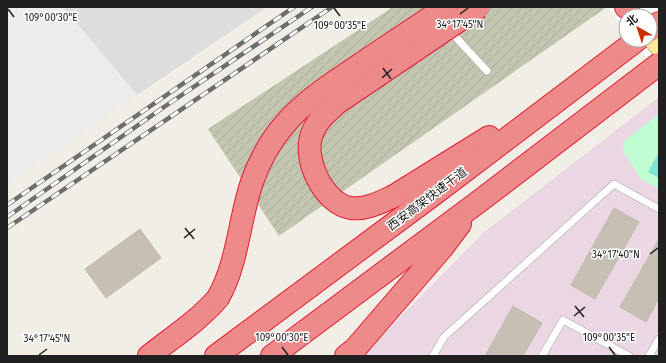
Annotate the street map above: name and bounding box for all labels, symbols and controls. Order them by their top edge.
north arrow [618,8,658,48]
text: 109°00'30"E [24,12,78,24]
text: 北 [624,12,640,29]
text: 34°17'45"N [437,19,483,31]
text: 109°00'35"E [314,20,366,32]
street label: 西安高架快速干道 [384,165,470,233]
text: 34°17'40"N [592,249,640,261]
text: 109°00'30"E [255,332,309,344]
text: 109°00'35"E [583,332,635,344]
text: 34°17'45"N [24,333,70,345]

